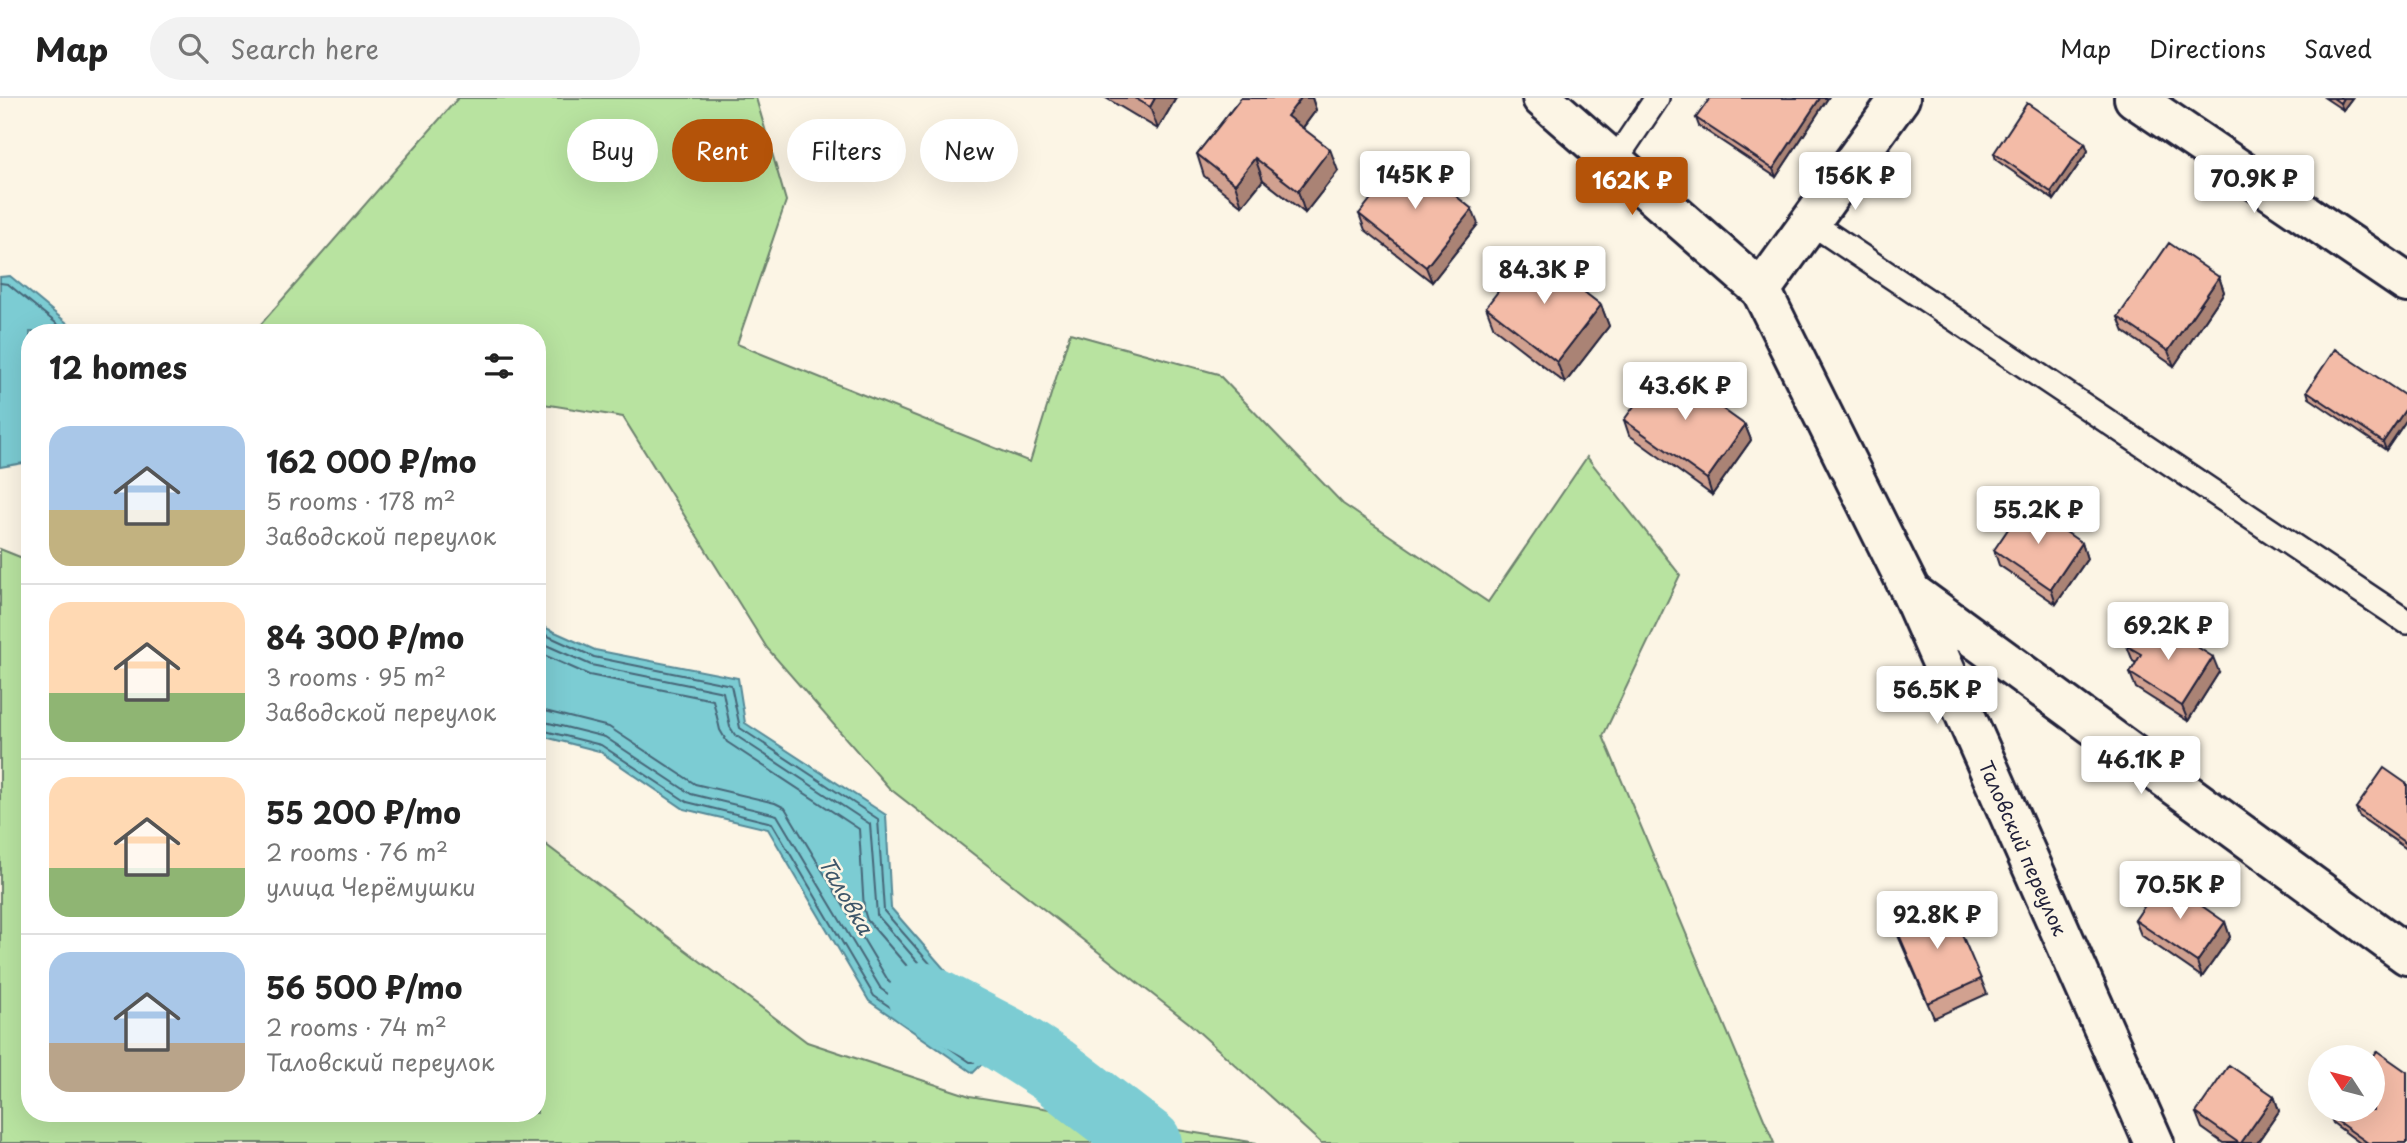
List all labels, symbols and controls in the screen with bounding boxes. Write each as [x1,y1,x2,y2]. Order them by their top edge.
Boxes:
search box [150,17,640,80]
text: Map [35,23,108,73]
icon: search [174,29,212,67]
text: Search here [230,29,379,68]
text: Map [2060,30,2111,66]
text: Directions [2149,30,2266,66]
text: Saved [2304,30,2372,66]
chip: Buy [567,119,658,182]
chip: Rent [672,119,773,182]
chip: Filters [787,119,906,182]
chip: New [920,119,1018,182]
pin: 145K ₽ [1358,152,1472,211]
pin: 156K ₽ [1798,152,1912,212]
text: 145K ₽ [1376,156,1454,191]
pin: 70.9K ₽ [2189,156,2319,215]
text: 156K ₽ [1815,157,1895,192]
pin: 162K ₽ [1575,158,1689,217]
text: 70.9K ₽ [2210,160,2298,195]
text: 162K ₽ [1592,162,1672,197]
pin: 84.3K ₽ [1479,246,1609,306]
text: 84.3K ₽ [1499,251,1589,286]
text: 12 homes [49,344,187,389]
icon: filters [480,347,518,385]
pin: 43.6K ₽ [1620,362,1750,422]
text: 43.6K ₽ [1639,367,1731,402]
text: 162 000 ₽/mo [266,438,476,483]
icon: home [105,454,189,538]
text: 5 rooms · 178 m² [266,483,456,518]
pin: 55.2K ₽ [1973,486,2103,546]
text: 55.2K ₽ [1993,491,2083,526]
text: Заводской переулок [266,518,496,553]
pin: 69.2K ₽ [2103,602,2233,662]
text: 69.2K ₽ [2123,607,2213,642]
text: 84 300 ₽/mo [266,614,464,659]
icon: home [105,630,189,714]
text: 3 rooms · 95 m² [266,659,446,694]
pin: 56.5K ₽ [1872,666,2002,726]
text: 56.5K ₽ [1892,671,1982,706]
text: Заводской переулок [266,694,496,729]
pin: 46.1K ₽ [2076,736,2206,796]
text: 46.1K ₽ [2097,741,2185,776]
street label: Таловский переулок [1973,756,2075,940]
text: 55 200 ₽/mo [266,789,461,834]
icon: home [105,805,189,889]
text: 2 rooms · 76 m² [266,834,448,869]
water label: Таловка [812,850,883,941]
pin: 70.5K ₽ [2115,862,2245,921]
text: 70.5K ₽ [2135,866,2225,901]
text: улица Черёмушки [266,869,476,904]
pin: 92.8K ₽ [1872,892,2002,951]
text: 92.8K ₽ [1893,896,1981,931]
text: 56 500 ₽/mo [266,964,462,1009]
icon: home [105,980,189,1064]
text: 2 rooms · 74 m² [266,1009,447,1044]
text: Таловский переулок [266,1044,494,1079]
north arrow [2308,1045,2385,1122]
map controls [2308,1045,2385,1122]

